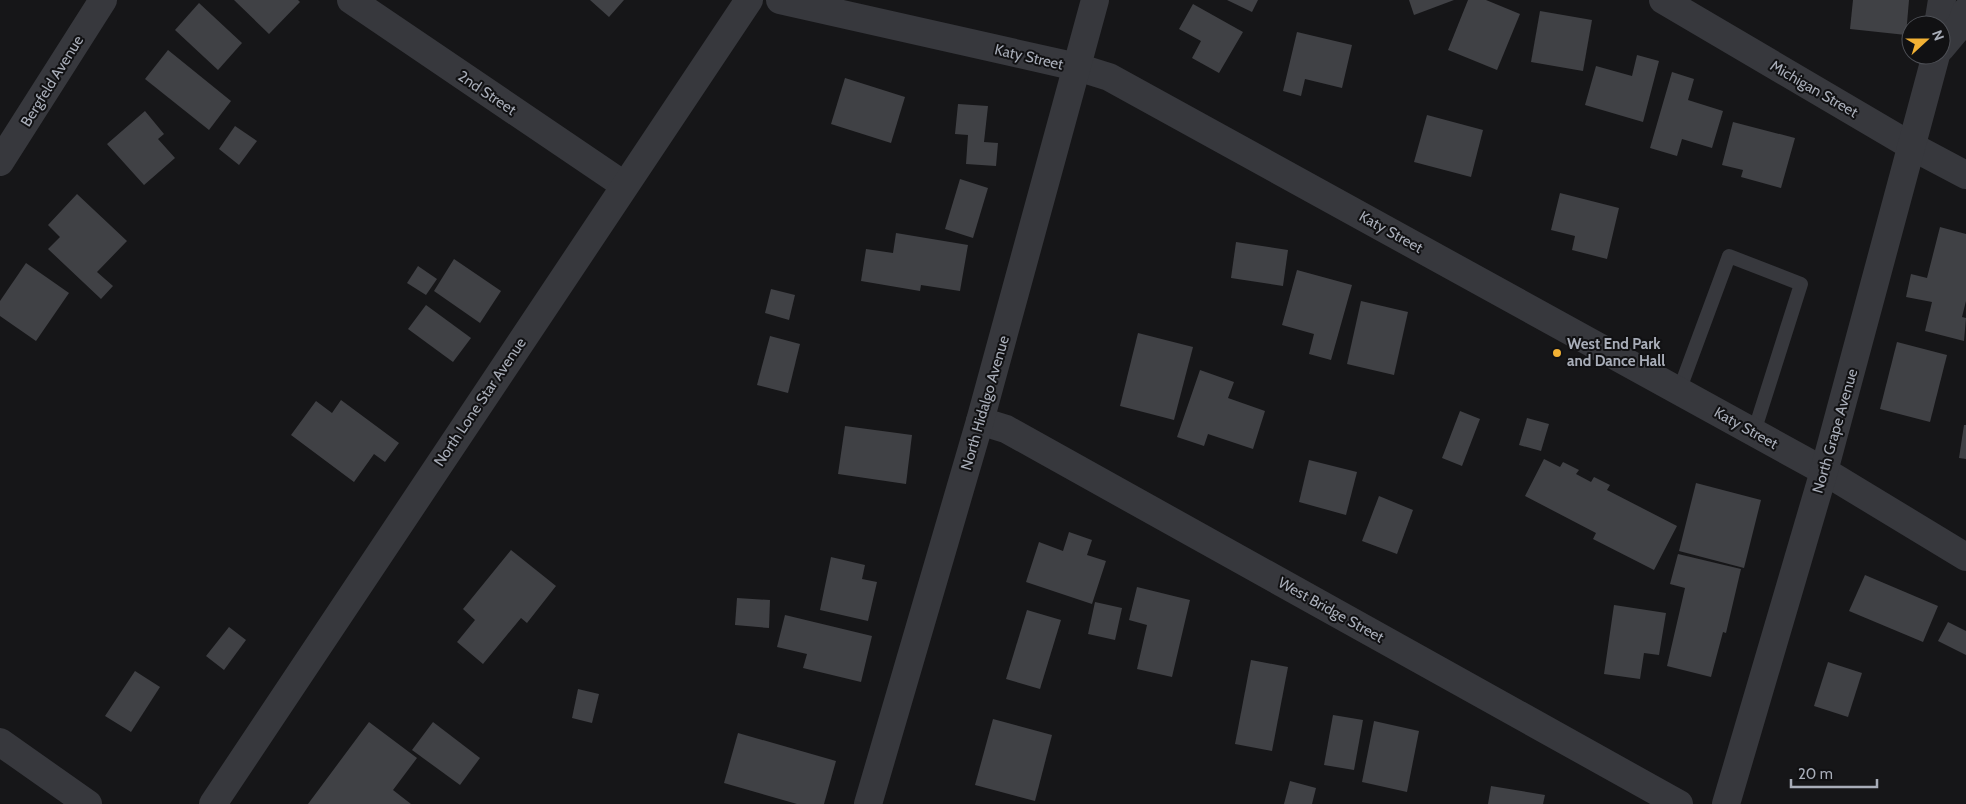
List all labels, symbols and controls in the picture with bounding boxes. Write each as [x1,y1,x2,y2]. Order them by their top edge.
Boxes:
north arrow [1901,15,1951,65]
text: N [1928,27,1948,43]
street label: Bergfeld Avenue [17,32,87,130]
street label: Katy Street [993,40,1065,74]
street label: Michigan Street [1767,57,1861,121]
street label: 2nd Street [454,67,520,119]
street label: Katy Street [1356,207,1426,257]
street label: North Hidalgo Avenue [957,333,1013,472]
street label: North Lone Star Avenue [430,334,530,470]
place label: West End Park and Dance Hall [1567,335,1665,370]
marker: West End Park and Dance Hall [1551,347,1563,359]
street label: North Grape Avenue [1809,366,1861,495]
street label: Katy Street [1711,403,1781,453]
street label: West Bridge Street [1275,573,1387,647]
scale bar [1791,756,1877,788]
text: 20 m [1798,765,1833,783]

